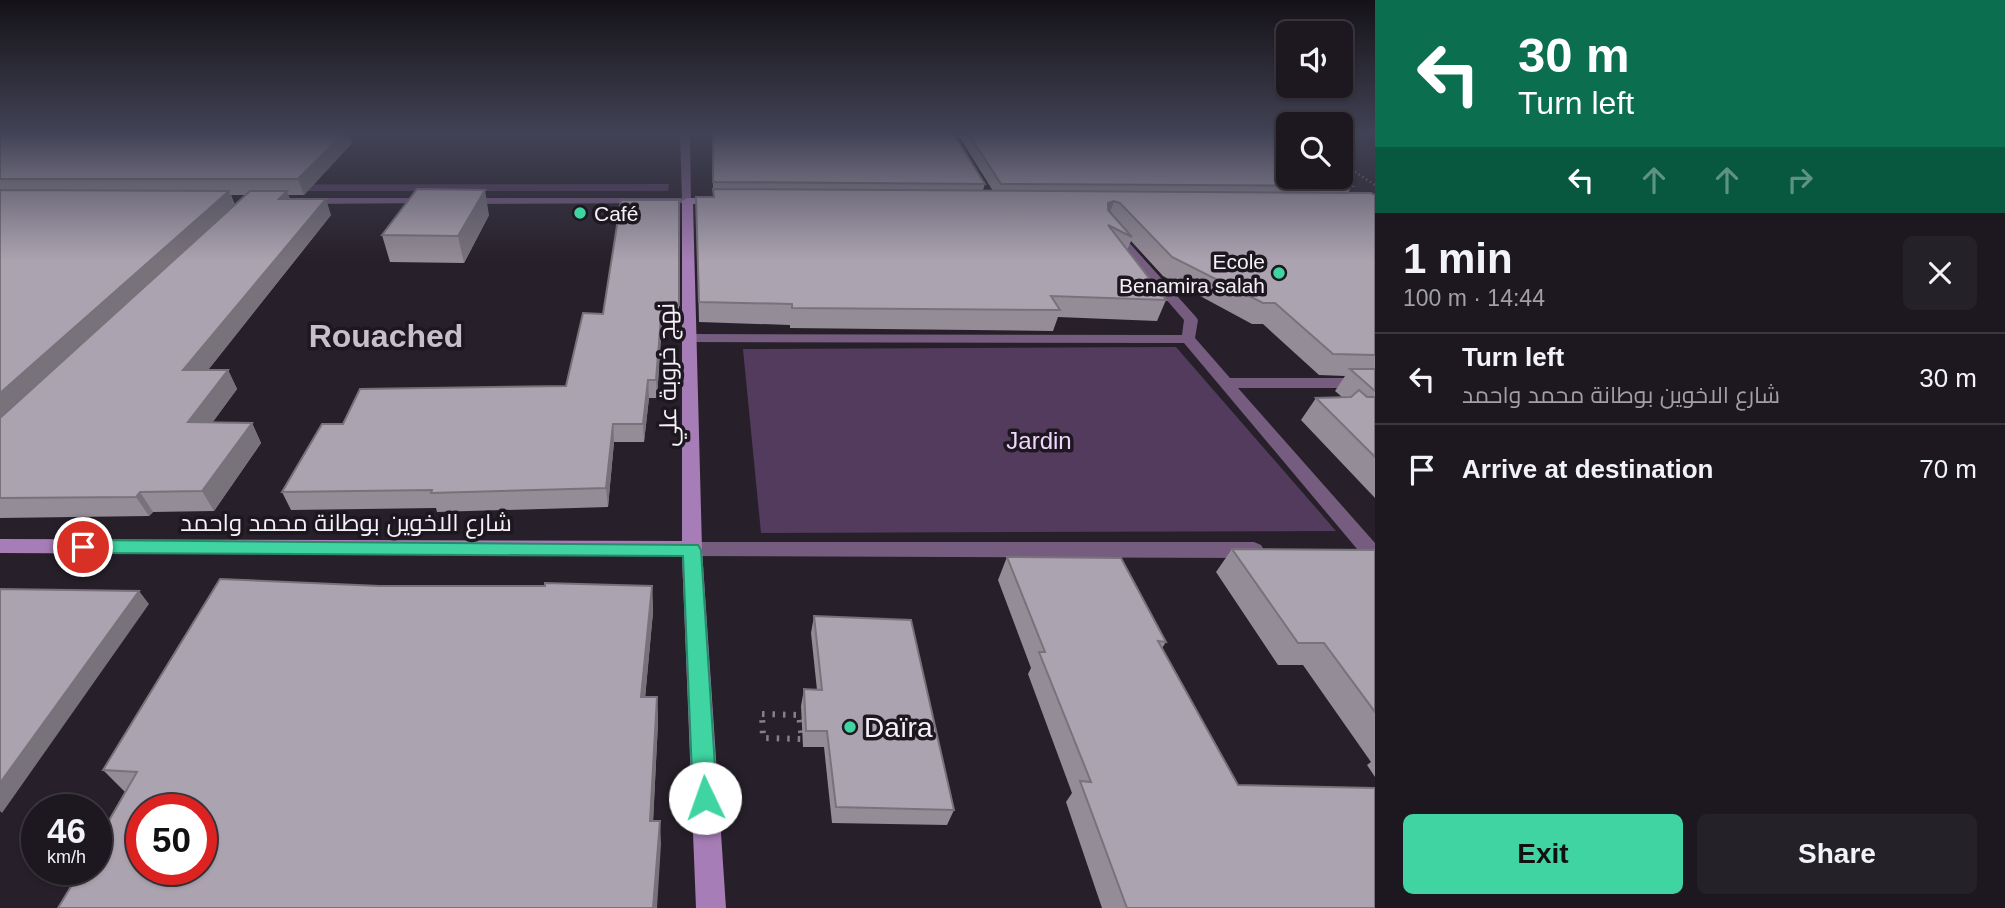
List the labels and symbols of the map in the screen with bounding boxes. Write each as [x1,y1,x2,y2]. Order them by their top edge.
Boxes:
place label: Café [594,202,638,225]
marker: Café [572,205,588,221]
place label: Ecole Benamira salah [1119,250,1265,297]
marker: Ecole Benamira salah [1271,265,1287,281]
street label: نهج خروبة علي [652,303,688,447]
district label: Rouached [309,318,463,354]
park label: Jardin [1006,427,1072,454]
street label: شارع الاخوين بوطانة محمد واحمد [180,509,512,539]
pin [53,517,113,577]
place label: Daïra [864,712,933,743]
marker: Daïra [842,719,858,735]
position arrow [668,761,742,835]
speed limit sign: 50 [126,794,217,885]

